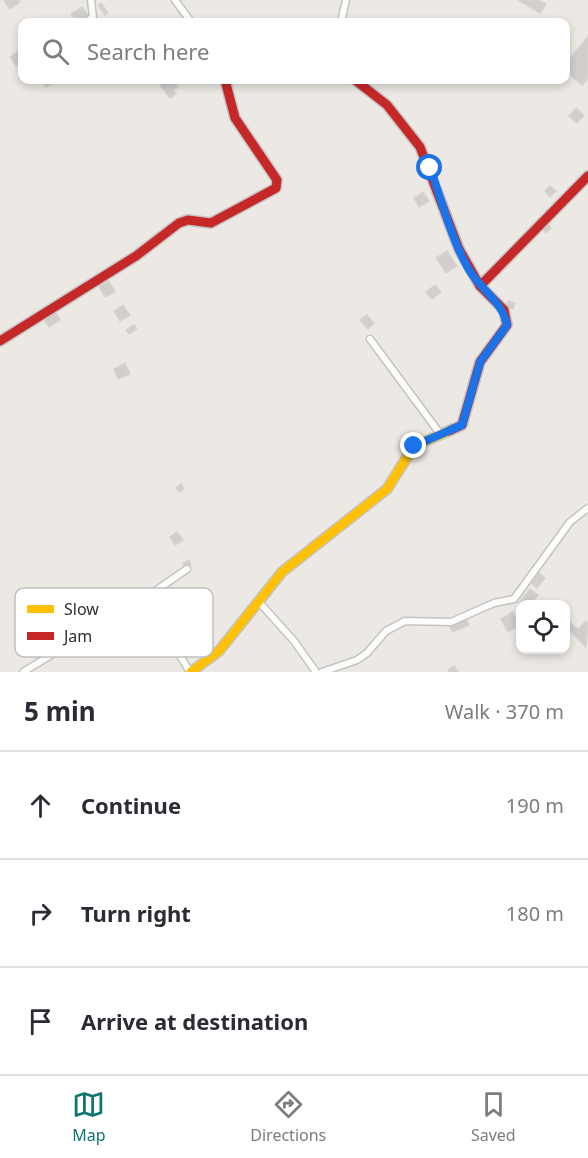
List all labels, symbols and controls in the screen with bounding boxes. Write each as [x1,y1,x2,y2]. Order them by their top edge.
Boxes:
search box [18,18,570,84]
icon: search [39,35,72,68]
text: Search here [87,36,209,66]
route start [416,154,442,180]
route end [400,432,426,458]
legend [15,588,213,657]
text: Slow [64,598,99,620]
map controls [516,600,570,654]
button: locate [516,600,570,654]
text: Jam [62,625,92,647]
text: 5 min [24,693,96,729]
text: Walk · 370 m [445,698,564,725]
icon: ahead [24,789,57,822]
text: Continue [81,790,181,820]
text: 190 m [506,792,564,819]
icon: right [24,897,57,930]
text: Turn right [81,898,191,928]
text: 180 m [506,900,564,927]
icon: arrive [24,1005,57,1038]
text: Arrive at destination [81,1006,308,1036]
tab: Map [72,1088,106,1146]
tab: Directions [250,1088,326,1146]
tab: Saved [471,1088,516,1146]

